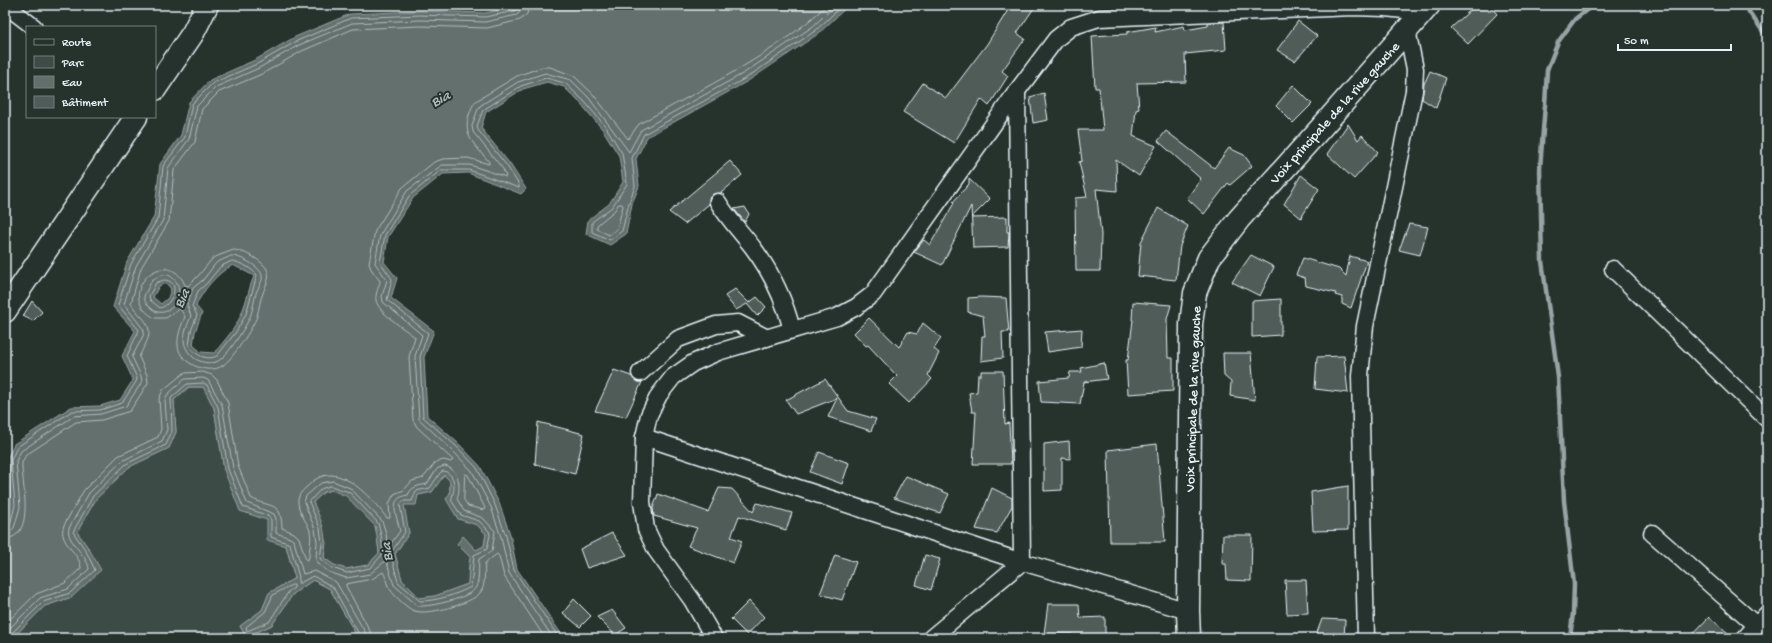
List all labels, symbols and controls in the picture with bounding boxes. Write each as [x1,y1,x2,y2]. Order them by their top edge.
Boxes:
legend [26,26,156,118]
scale bar [1618,26,1731,52]
text: 50 m [1624,35,1649,49]
text: Route [62,37,92,51]
street label: Voix principale de la rive gauche [1267,38,1405,189]
text: Parc [61,57,85,71]
text: Eau [62,77,82,91]
water label: Bia [428,87,455,112]
text: Bâtiment [61,97,109,111]
water label: Bia [170,285,196,311]
street label: Voix principale de la rive gauche [1183,305,1206,493]
water label: Bia [378,540,398,562]

